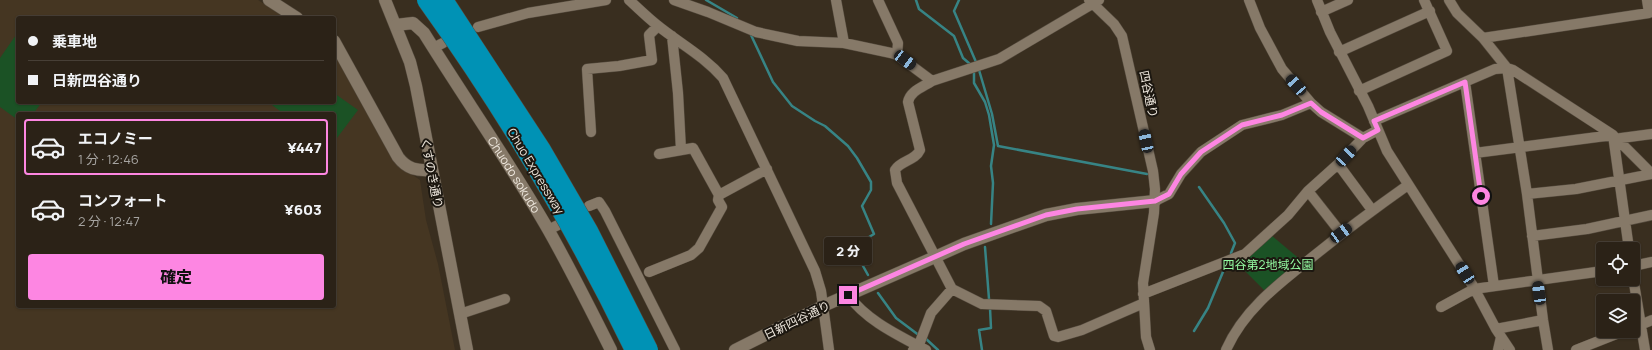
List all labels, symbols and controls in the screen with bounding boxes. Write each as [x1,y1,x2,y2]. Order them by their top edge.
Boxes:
text: 乗車地 [52,31,97,52]
car [892,48,918,72]
street label: 四谷通り [1136,69,1162,119]
text: 日新四谷通り [52,70,142,91]
car [1284,72,1308,98]
street label: Chuo Expressway [504,125,569,218]
text: エコノミー [78,128,153,149]
car [1138,128,1154,154]
icon: car [30,129,66,165]
street label: Chuodo sokudo [484,133,545,216]
street label: くすのき通り [417,136,447,210]
text: ¥447 [287,137,322,158]
car [1333,143,1359,169]
text: 1 分 · 12:46 [78,150,139,168]
route start [1472,187,1490,205]
text: コンフォート [78,190,168,211]
icon: car [30,191,66,227]
text: ¥603 [284,199,322,220]
text: 2 分 · 12:47 [78,212,140,230]
car [1328,221,1354,245]
callout: 2 分 [824,237,872,265]
text: 2 分 [836,242,860,260]
map controls [1596,242,1640,338]
button: locate [1596,242,1640,286]
button: 確定 [28,254,324,300]
park label: 四谷第2地域公園 [1223,256,1313,273]
car [1453,260,1477,286]
car [1531,280,1547,306]
route end [839,286,857,304]
button: layers [1596,294,1640,338]
street label: 日新四谷通り [761,297,833,343]

